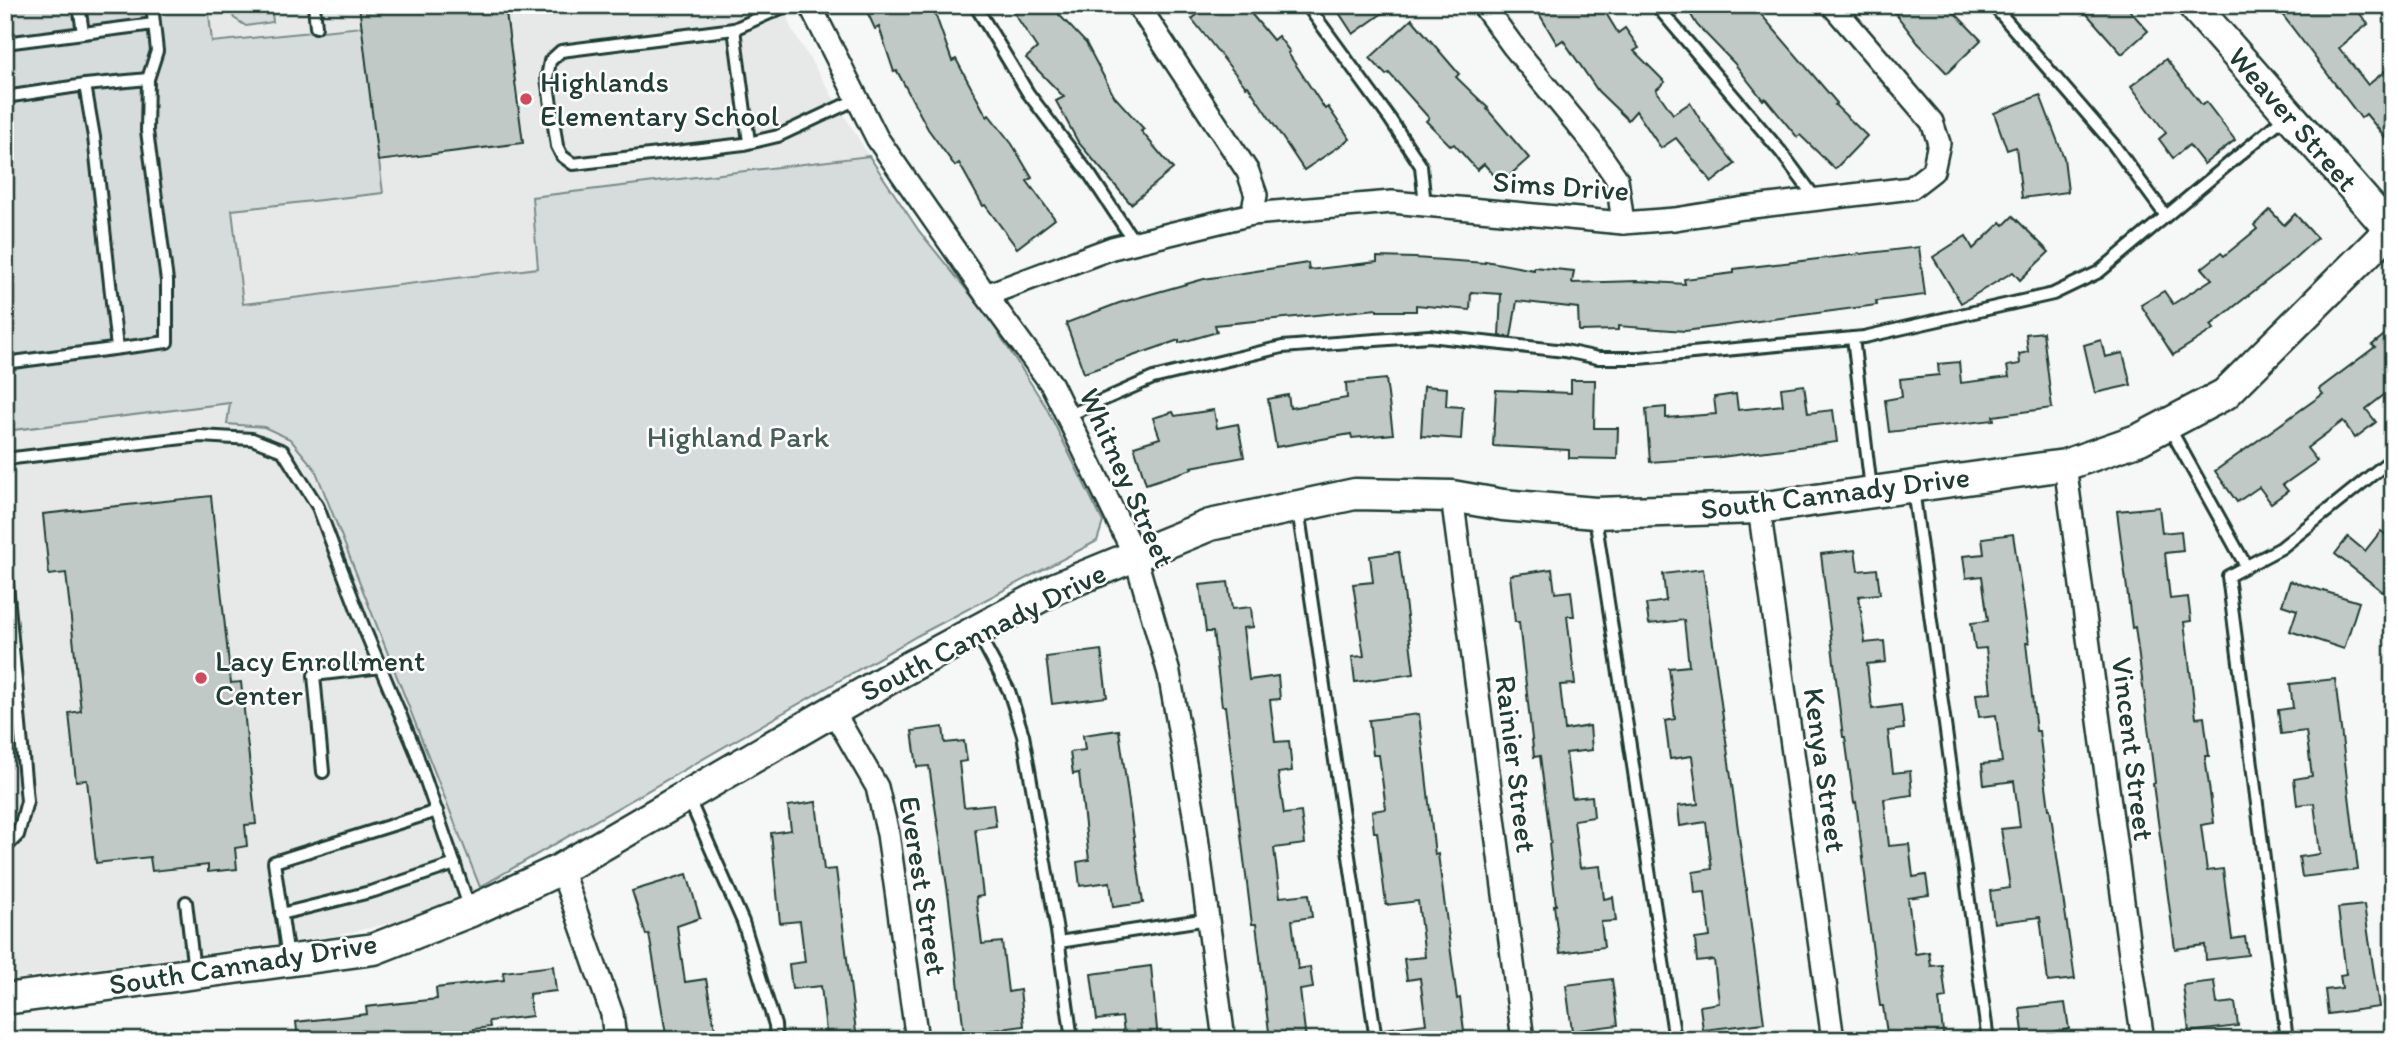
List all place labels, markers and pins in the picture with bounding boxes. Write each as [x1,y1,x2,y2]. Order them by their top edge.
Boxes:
place label: Highlands Elementary School [540,63,780,134]
marker: Highlands Elementary School [518,91,534,107]
place label: Lacy Enrollment Center [215,642,425,713]
marker: Lacy Enrollment Center [193,670,209,686]

